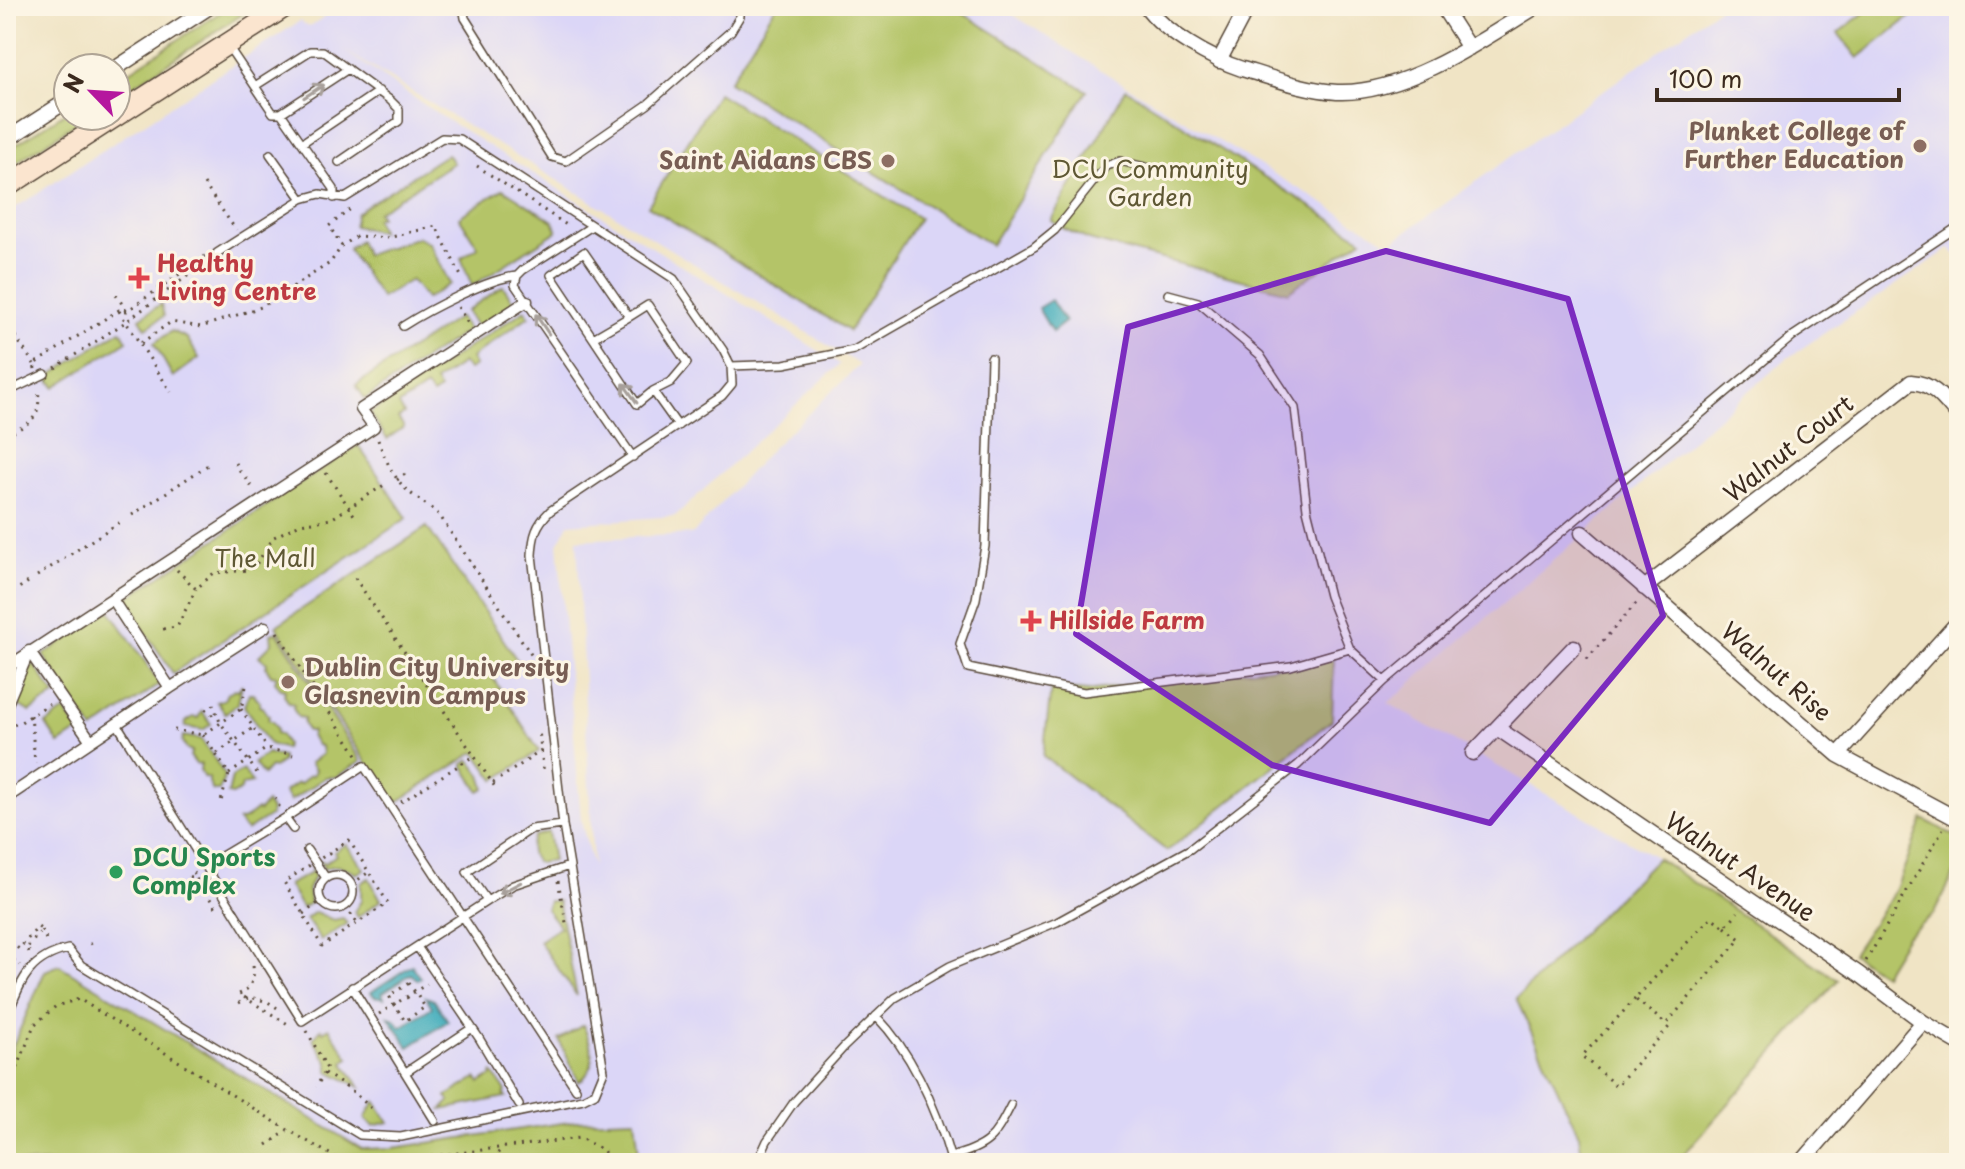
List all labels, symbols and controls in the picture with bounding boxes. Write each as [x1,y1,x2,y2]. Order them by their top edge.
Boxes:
north arrow [52,52,132,132]
scale bar [1657,52,1899,102]
text: 100 m [1669,60,1742,96]
text: N [54,68,91,98]
one-way arrow [303,83,325,99]
place label: Plunket College of Further Education [1684,112,1906,176]
marker: Plunket College of Further Education [1911,137,1929,155]
place label: Saint Aidans CBS [659,141,872,177]
park label: DCU Community Garden [1051,150,1249,214]
marker: Saint Aidans CBS [879,152,897,170]
place label: Healthy Living Centre [157,244,316,308]
marker: Healthy Living Centre [128,267,150,289]
one-way arrow [533,313,550,335]
one-way arrow [621,382,638,405]
street label: Walnut Court [1715,385,1861,510]
park label: The Mall [215,539,315,575]
place label: Hillside Farm [1049,601,1205,637]
marker: Hillside Farm [1020,610,1042,632]
street label: Walnut Rise [1714,612,1841,729]
place label: Dublin City University Glasnevin Campus [304,648,569,712]
marker: Dublin City University Glasnevin Campus [279,673,297,691]
street label: Walnut Avenue [1659,802,1824,929]
place label: DCU Sports Complex [132,838,276,902]
marker: DCU Sports Complex [107,863,125,881]
one-way arrow [499,880,522,896]

